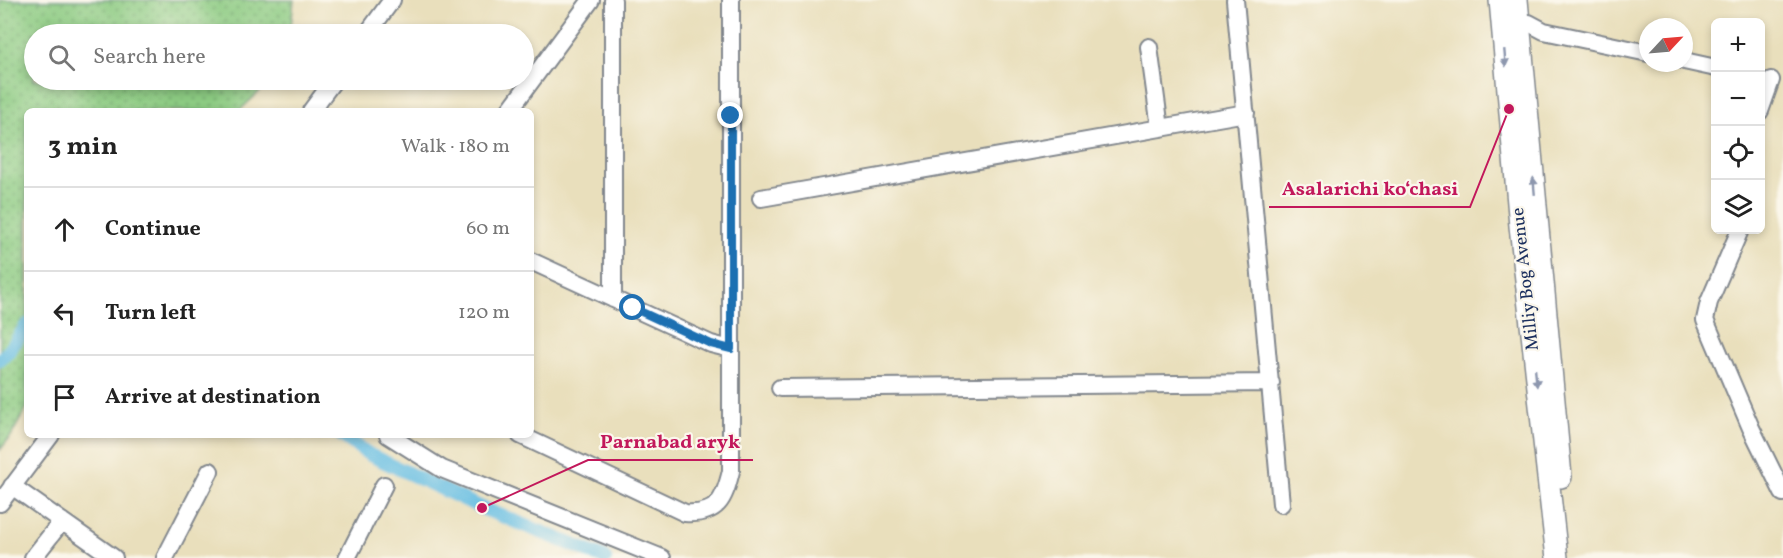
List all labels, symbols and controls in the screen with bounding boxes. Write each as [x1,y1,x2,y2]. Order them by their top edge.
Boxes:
north arrow [1639,18,1693,72]
map controls [1711,18,1765,234]
button: + [1711,18,1765,72]
search box [24,24,534,90]
icon: search [45,41,78,74]
text: Search here [93,42,206,73]
one-way arrow [1500,49,1510,68]
button: − [1711,72,1765,126]
route end [717,102,743,128]
button: locate [1711,126,1765,180]
text: 3 min [48,129,118,165]
text: Walk · 180 m [401,133,510,161]
callout: Asalarichi koʻchasi [1269,169,1470,207]
text: Asalarichi koʻchasi [1282,176,1458,204]
one-way arrow [1529,177,1539,196]
button: layers [1711,180,1765,234]
street label: Milliy Bog Avenue [1506,206,1546,352]
icon: ahead [48,213,81,246]
text: Continue [105,214,201,245]
text: 60 m [466,215,510,243]
route start [619,294,645,320]
icon: left [48,297,81,330]
text: Turn left [105,298,196,329]
text: 120 m [458,299,510,327]
one-way arrow [1531,368,1541,387]
icon: arrive [48,381,81,414]
text: Arrive at destination [105,382,321,413]
callout: Parnabad aryk [588,422,753,460]
text: Parnabad aryk [600,429,740,457]

